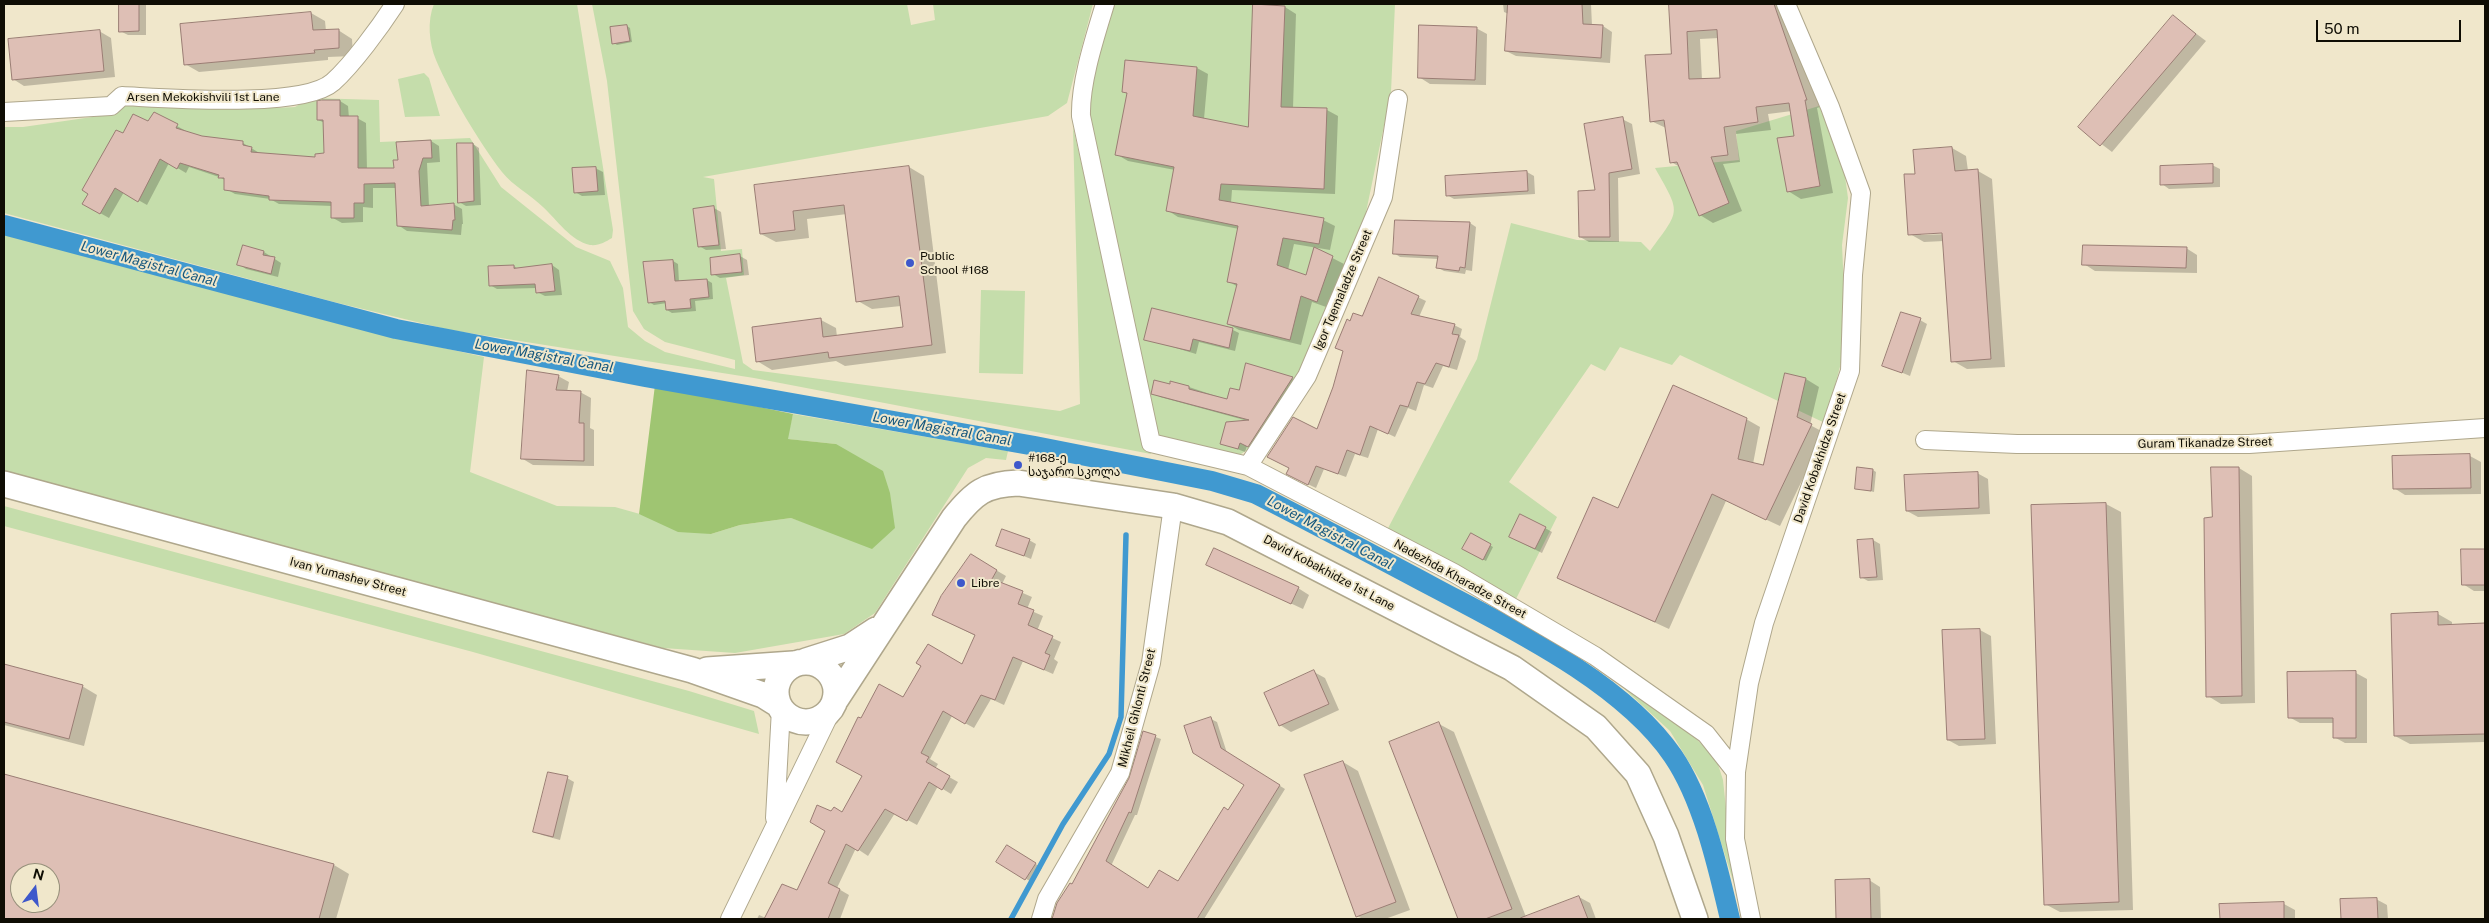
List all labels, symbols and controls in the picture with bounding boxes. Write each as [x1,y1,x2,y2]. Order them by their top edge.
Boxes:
scale bar [2319,10,2464,42]
text: 50 m [2324,20,2359,37]
street label: Arsen Mekokishvili 1st Lane [126,90,280,104]
street label: Igor Tqemaladze Street [1311,227,1375,353]
water label: Lower Magistral Canal [79,238,219,290]
place label: Public School #168 [920,249,989,277]
marker: Public School #168 [904,257,916,269]
water label: Lower Magistral Canal [473,336,615,376]
street label: David Kobakhidze Street [1791,391,1849,525]
water label: Lower Magistral Canal [871,409,1013,449]
street label: Guram Tikanadze Street [2137,435,2273,451]
place label: #168-ე საჯარო სკოლა [1028,451,1120,479]
marker: #168-ე საჯარო სკოლა [1012,459,1024,471]
water label: Lower Magistral Canal [1264,493,1396,573]
street label: David Kobakhidze 1st Lane [1261,532,1397,614]
street label: Nadezhda Kharadze Street [1391,537,1529,621]
street label: Ivan Yumashev Street [288,554,408,600]
place label: Libre [971,576,1000,590]
marker: Libre [955,577,967,589]
street label: Mikheil Ghlonti Street [1115,647,1159,769]
north arrow [10,863,60,913]
text: N [31,865,46,884]

